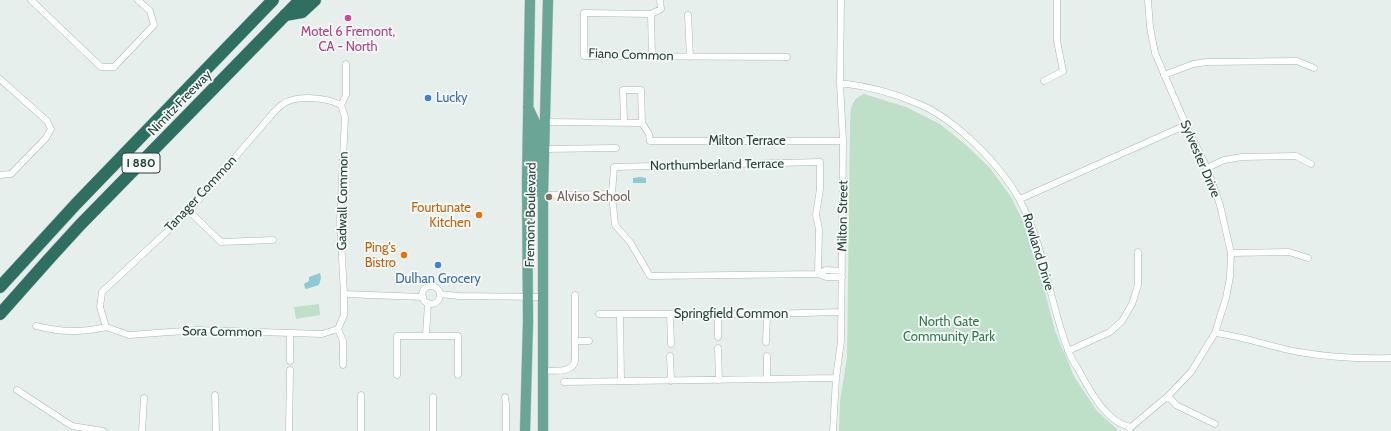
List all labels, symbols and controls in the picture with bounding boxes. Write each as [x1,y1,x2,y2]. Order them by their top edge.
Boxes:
marker: Motel 6 Fremont, CA - North [343,13,353,23]
place label: Motel 6 Fremont, CA - North [301,24,395,55]
street label: Fiano Common [588,46,674,64]
street label: Nimitz Freeway [145,67,215,139]
place label: Lucky [436,90,468,106]
marker: Lucky [423,93,433,103]
street label: Sylvester Drive [1177,118,1223,200]
street label: Milton Terrace [708,133,786,149]
street label: Gadwall Common [334,151,352,251]
road number: I 880 [122,153,160,173]
street label: Tanager Common [162,153,240,235]
street label: Northumberland Terrace [650,156,784,174]
street label: Fremont Boulevard [522,162,540,268]
street label: Milton Street [835,180,851,252]
place label: Alviso School [557,189,630,205]
marker: Alviso School [544,192,554,202]
place label: Fourtunate Kitchen [411,200,471,231]
marker: Fourtunate Kitchen [474,210,484,220]
street label: Rowland Drive [1019,211,1057,293]
place label: Ping's Bistro [365,240,396,271]
marker: Ping's Bistro [399,250,409,260]
marker: Dulhan Grocery [433,260,443,270]
place label: Dulhan Grocery [395,271,481,287]
street label: Springfield Common [674,306,788,322]
park label: North Gate Community Park [903,314,995,345]
street label: Sora Common [182,324,262,340]

